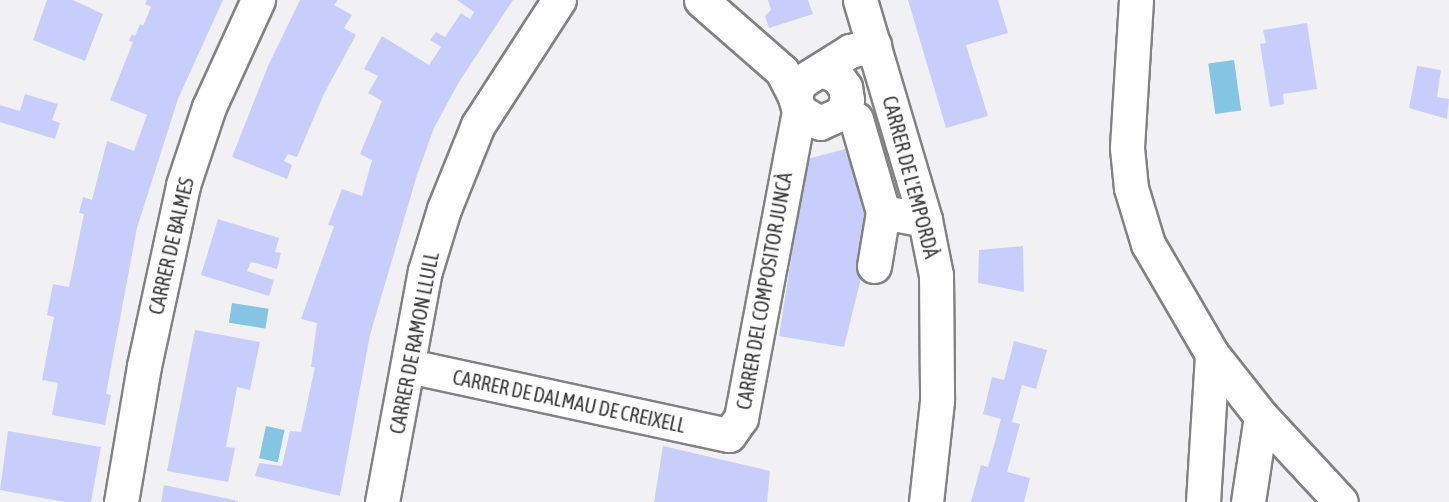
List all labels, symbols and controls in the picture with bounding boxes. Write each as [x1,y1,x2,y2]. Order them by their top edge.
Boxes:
street label: CARRER DE L'EMPORDÀ [878,93,944,261]
street label: CARRER DEL COMPOSITOR JUNCÀ [731,170,797,412]
street label: CARRER DE BALMES [144,175,198,317]
street label: CARRER DE RAMON LLULL [385,250,443,436]
street label: CARRER DE DALMAU DE CREIXELL [451,365,687,437]

